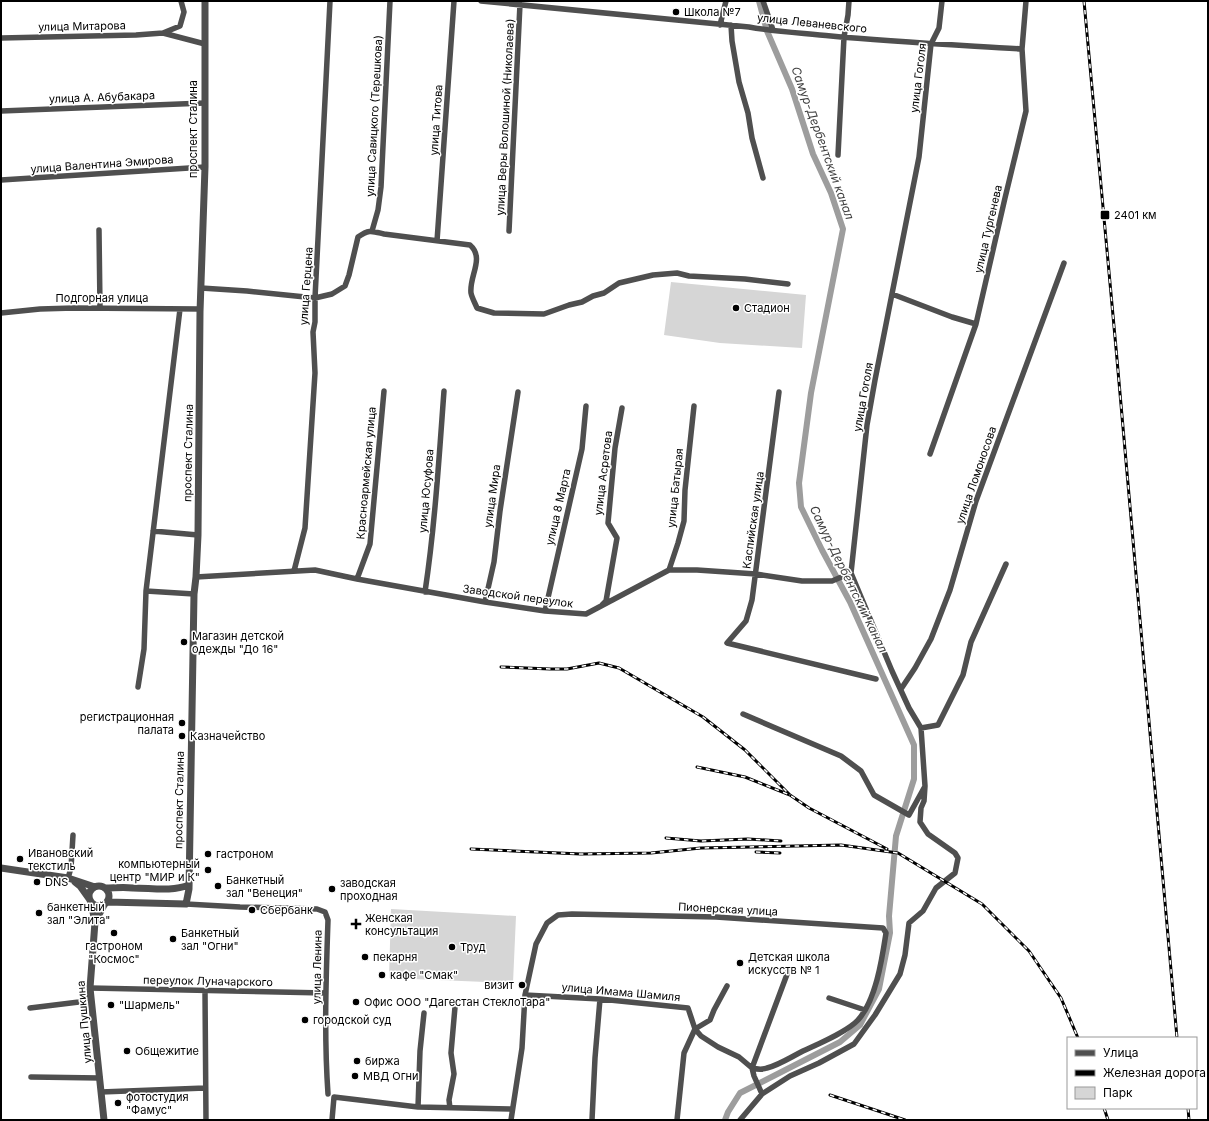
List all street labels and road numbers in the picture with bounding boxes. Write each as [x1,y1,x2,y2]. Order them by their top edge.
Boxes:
street label: улица Леваневского [756,10,868,36]
street label: улица Митарова [38,18,126,34]
street label: улица Веры Волошиной (Николаева) [493,18,517,216]
street label: улица Савицкого (Терешкова) [363,35,385,197]
street label: улица Гоголя [907,42,929,114]
street label: проспект Сталина [186,80,200,178]
street label: улица Титова [427,84,445,156]
street label: улица А. Абубакара [49,88,155,106]
street label: улица Валентина Эмирова [30,152,174,176]
street label: улица Тургенева [971,184,1005,274]
street label: улица Герцена [296,246,316,326]
street label: Подгорная улица [56,291,148,305]
street label: улица Гоголя [850,361,876,433]
street label: проспект Сталина [180,404,196,502]
street label: Красноармейская улица [353,406,379,540]
street label: улица Ломоносова [953,424,999,526]
street label: улица Асретова [591,430,615,516]
street label: улица Батырая [664,447,686,529]
street label: улица Юсуфова [415,448,437,534]
street label: улица Мира [481,463,503,529]
street label: улица 8 Марта [542,467,574,547]
street label: Каспийская улица [739,470,767,570]
street label: Заводской переулок [462,581,574,611]
street label: проспект Сталина [171,751,187,849]
street label: Пионерская улица [678,899,778,919]
street label: улица Ленина [309,930,325,1004]
street label: переулок Луначарского [143,973,273,989]
street label: улица Пушкина [73,980,95,1064]
street label: улица Имама Шамиля [561,980,681,1004]

